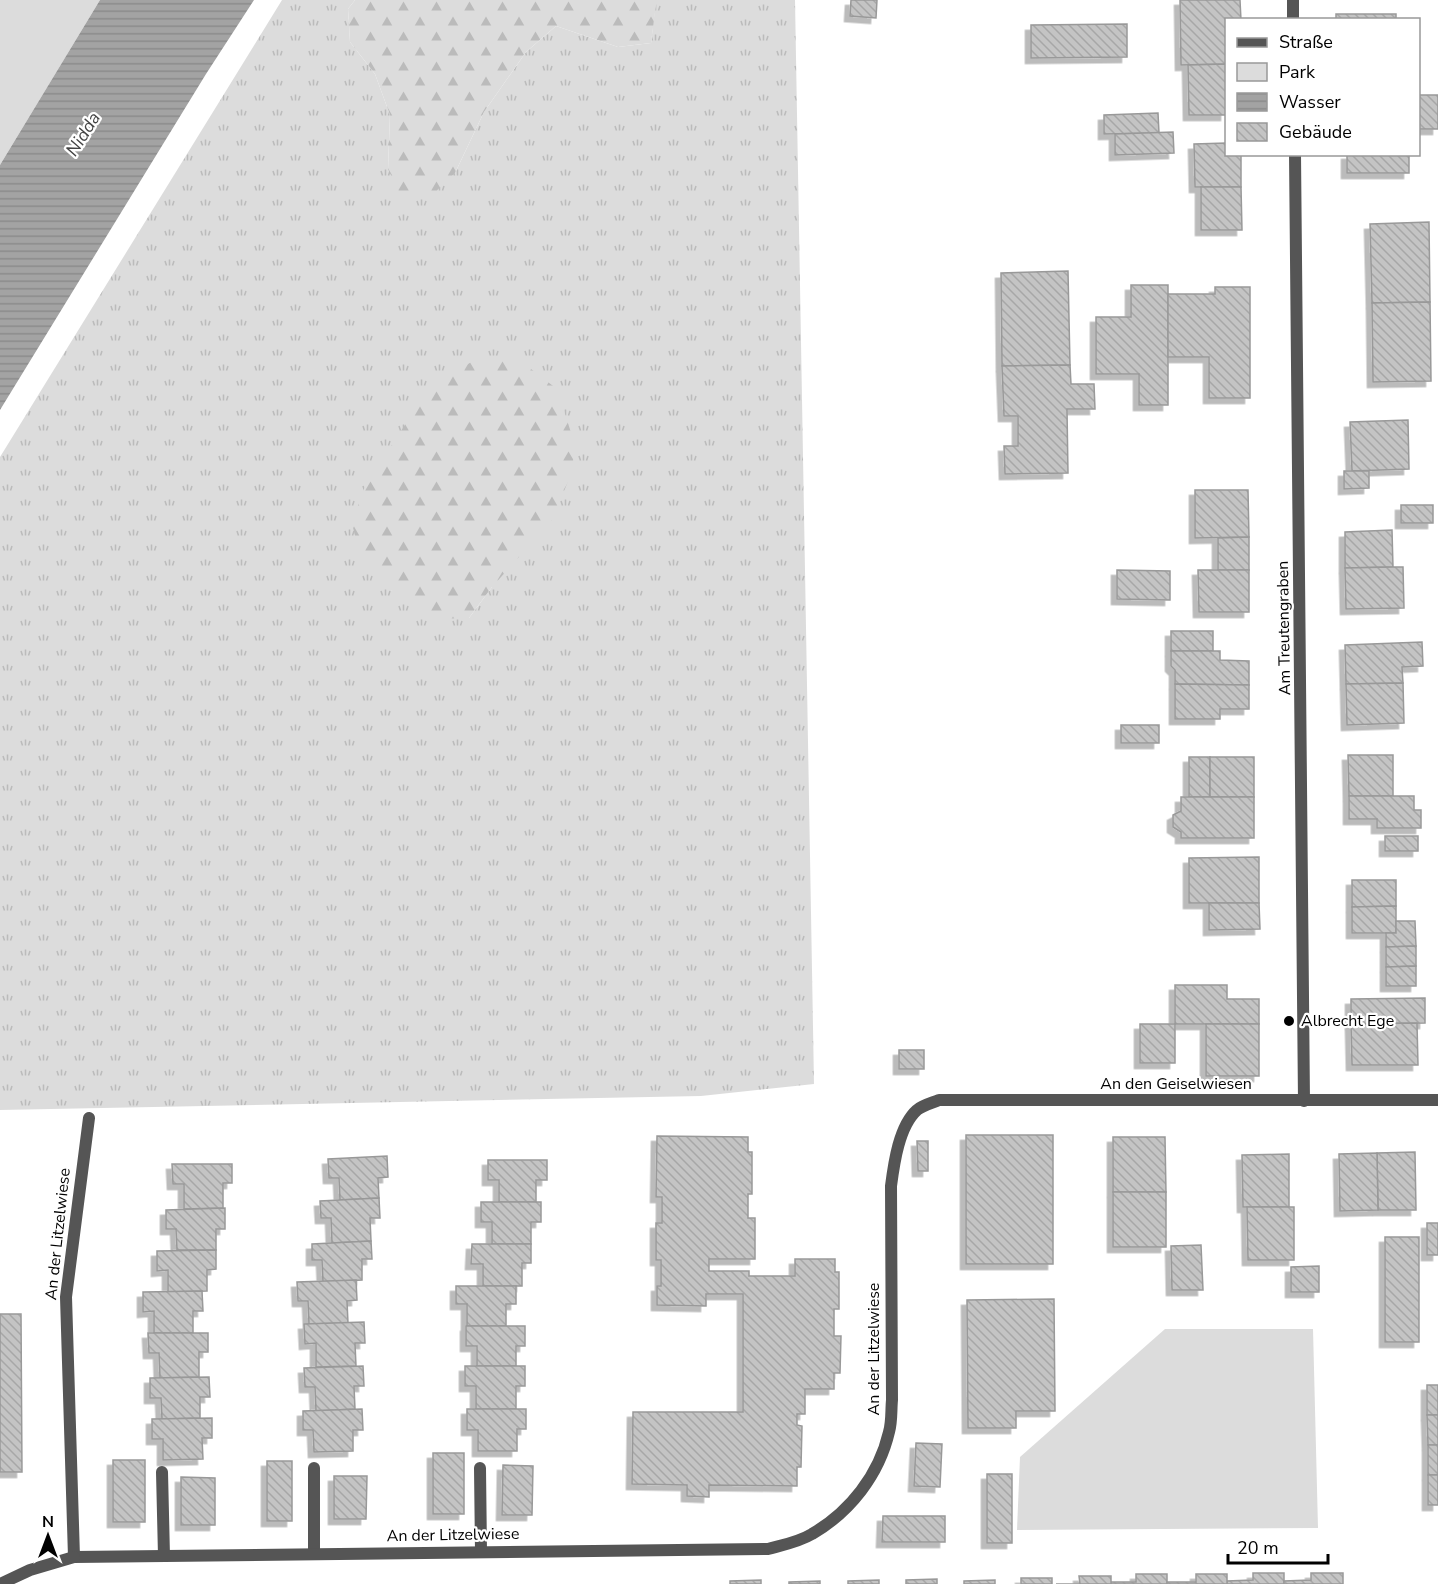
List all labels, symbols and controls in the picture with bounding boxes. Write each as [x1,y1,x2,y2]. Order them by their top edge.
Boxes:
legend [1225,18,1420,156]
text: Straße [1279,30,1333,54]
text: Park [1279,60,1316,84]
text: Wasser [1279,90,1341,114]
water label: Nidda [60,107,106,161]
text: Gebäude [1279,120,1352,144]
street label: Am Treutengraben [1272,561,1296,695]
place label: Albrecht Ege [1301,1010,1394,1032]
marker: Albrecht Ege [1282,1014,1296,1028]
street label: An den Geiselwiesen [1100,1073,1252,1095]
street label: An der Litzelwiese [40,1167,76,1301]
street label: An der Litzelwiese [863,1283,885,1415]
north arrow [18,1506,78,1566]
text: N [42,1511,54,1533]
street label: An der Litzelwiese [386,1523,520,1547]
scale bar [1228,1527,1328,1565]
text: 20 m [1237,1536,1279,1560]

